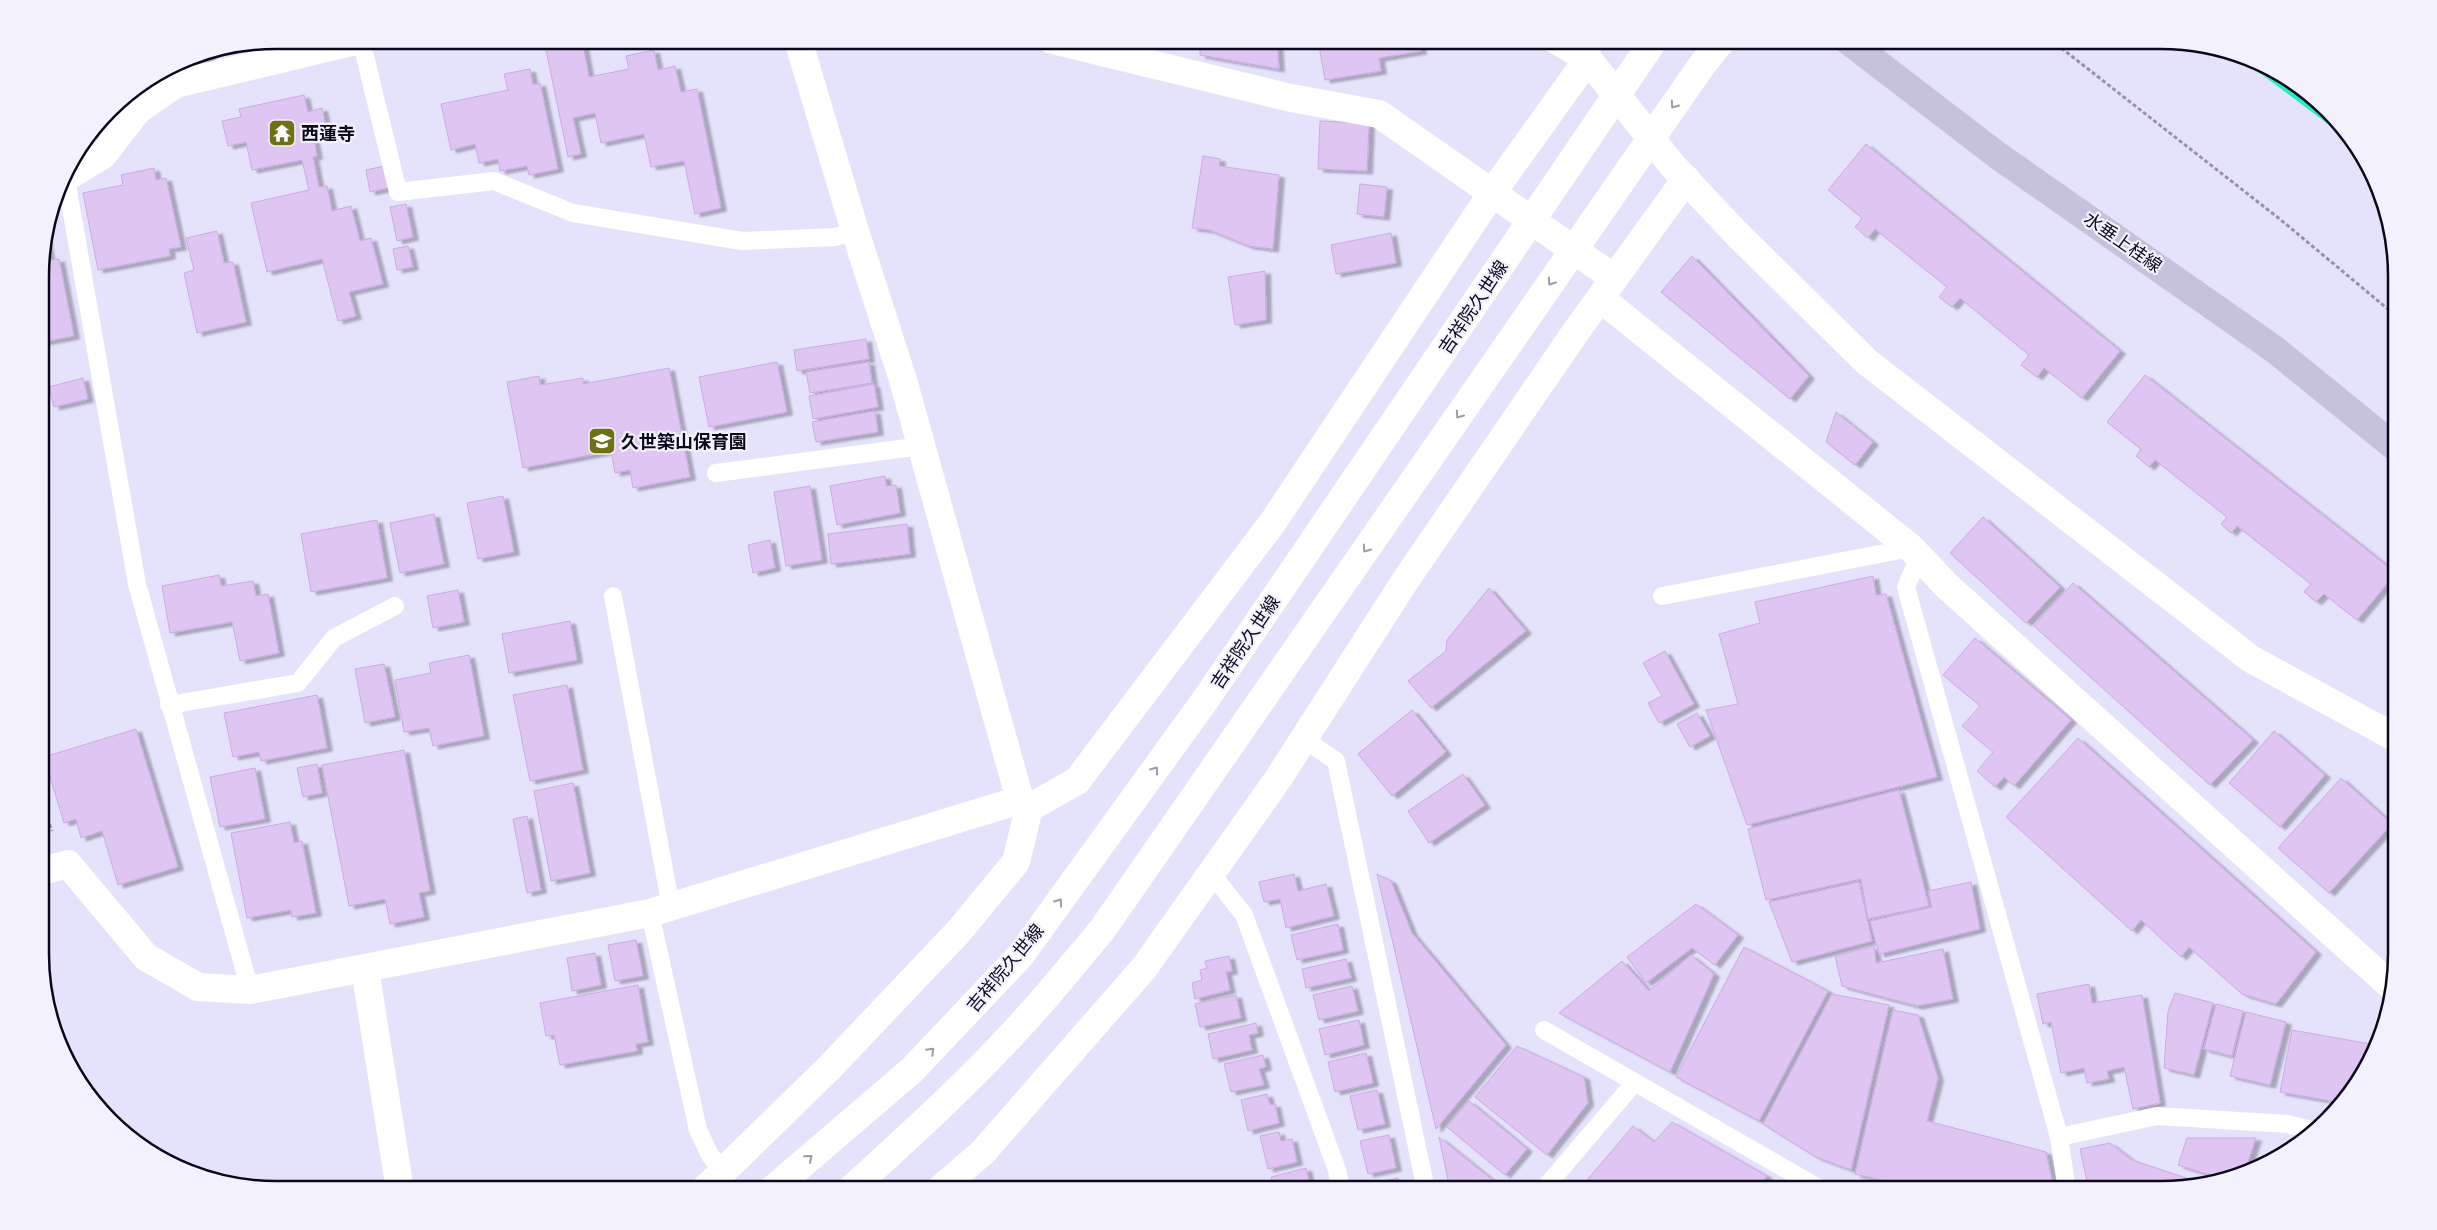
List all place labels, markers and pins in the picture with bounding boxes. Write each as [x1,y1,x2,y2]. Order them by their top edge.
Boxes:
temple icon: 西蓮寺 [267,118,297,148]
place label: 西蓮寺 [301,122,355,145]
school or university icon: 久世築山保育園 [587,426,617,456]
place label: 久世築山保育園 [621,430,747,453]

